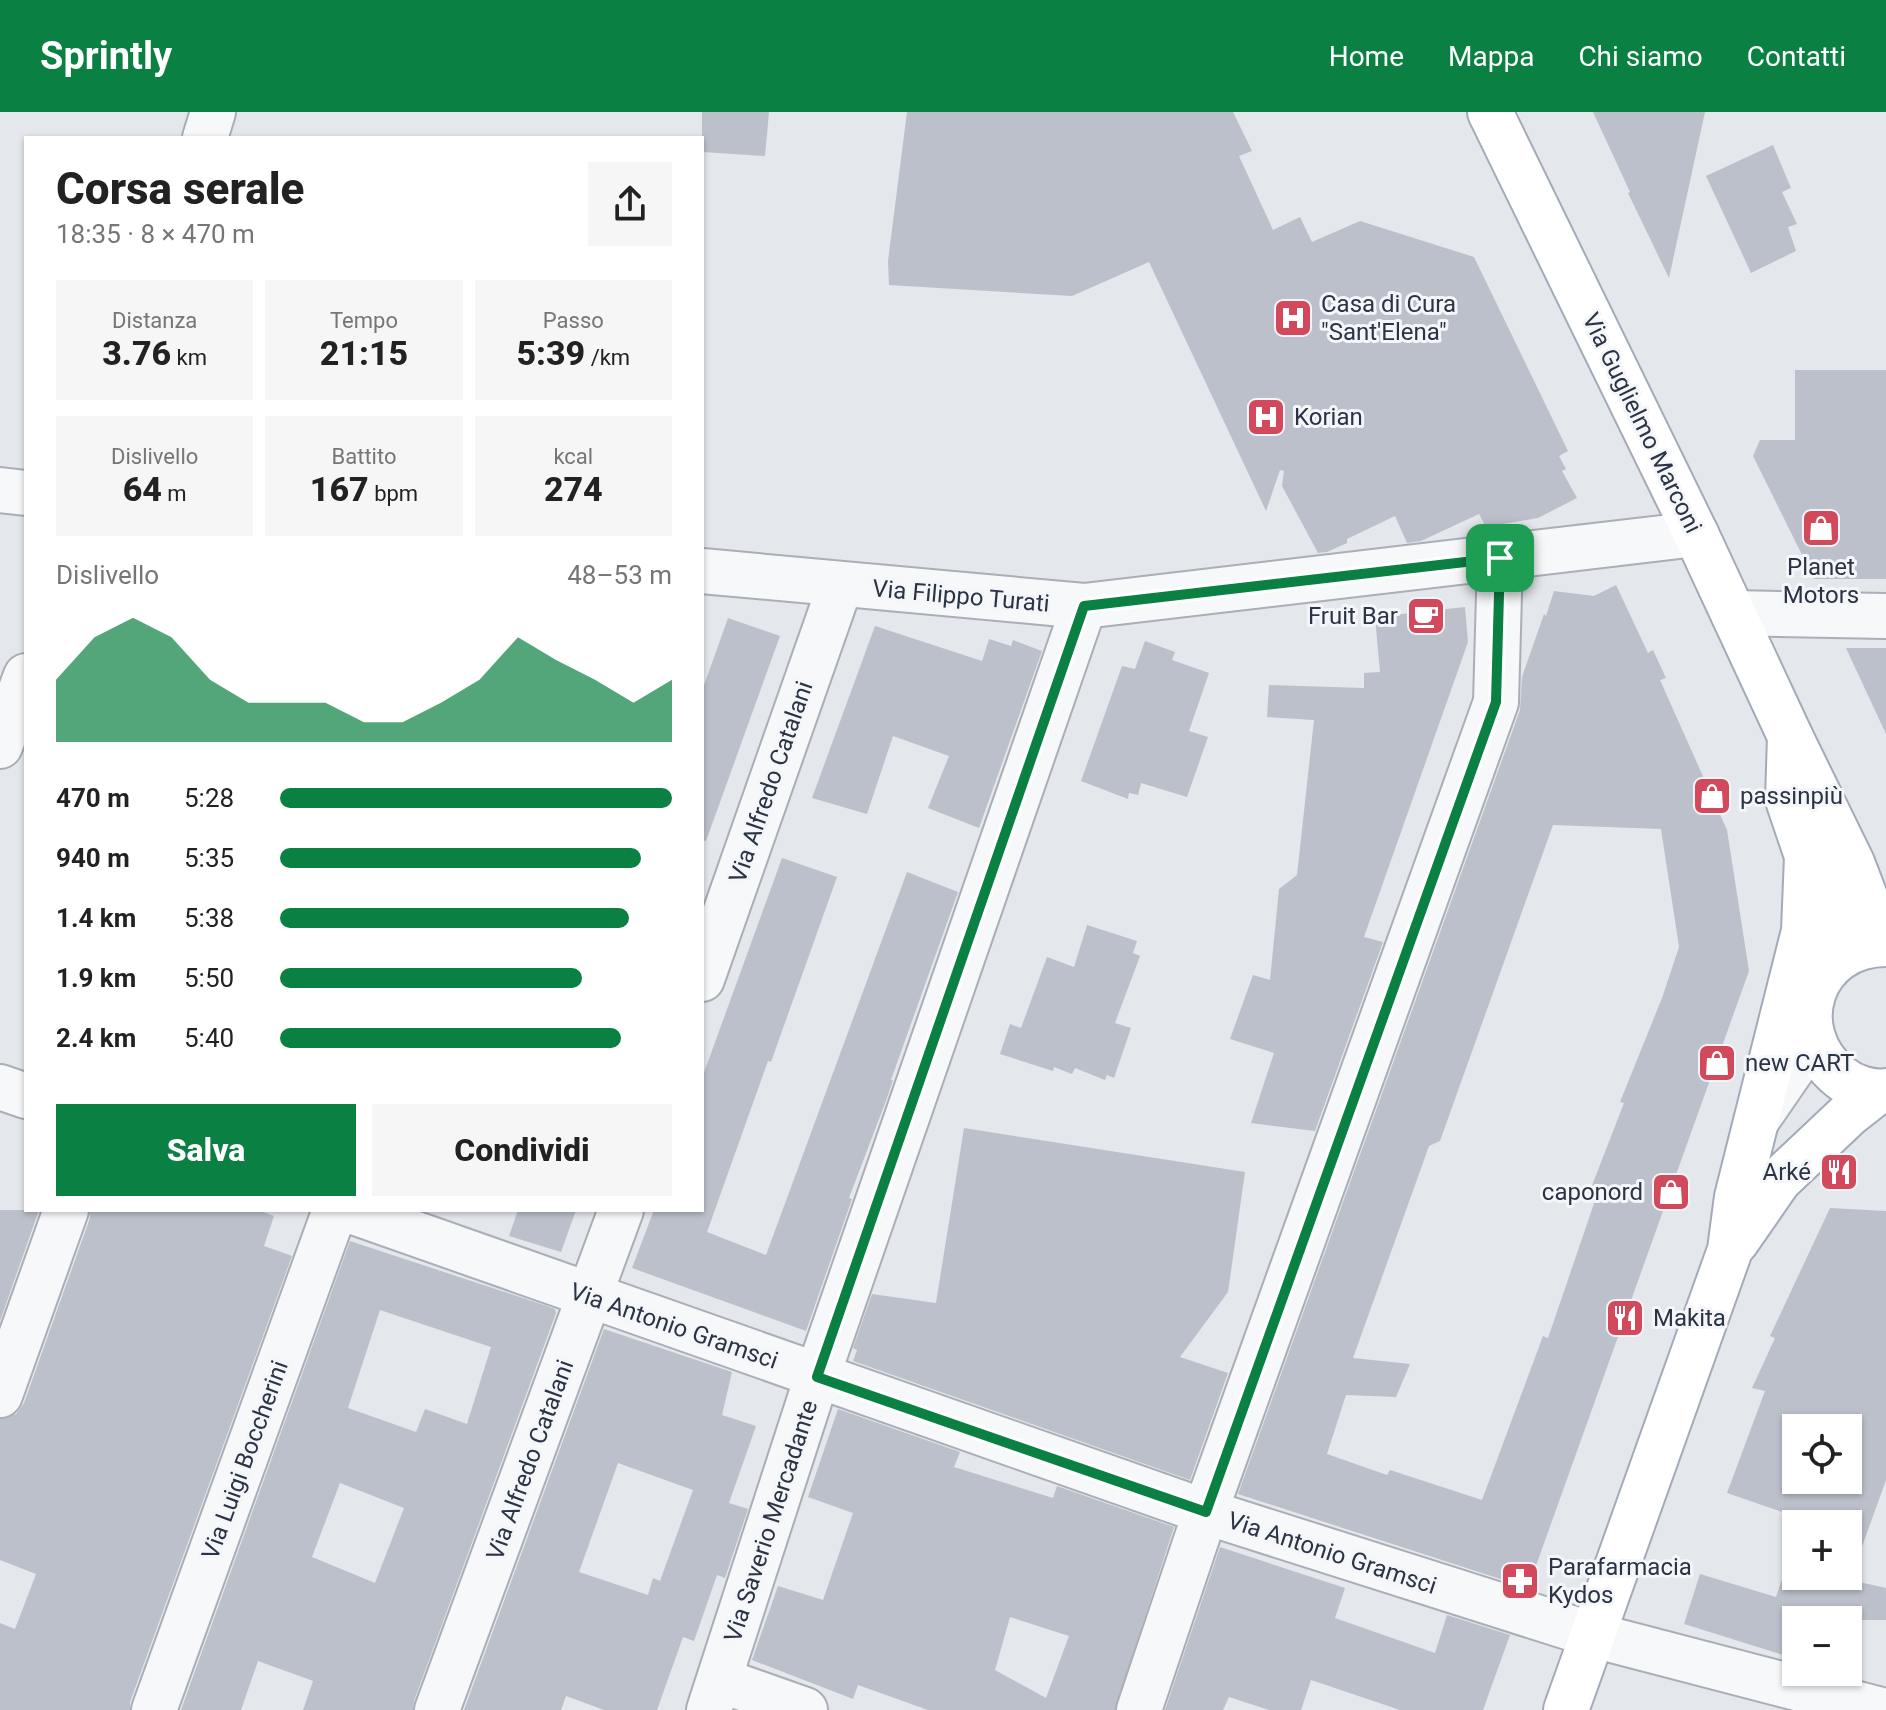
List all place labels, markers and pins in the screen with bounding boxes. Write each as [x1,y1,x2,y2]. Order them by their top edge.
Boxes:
place label: Casa di Cura "Sant'Elena" [1321,290,1456,346]
hospital icon: Casa di Cura "Sant'Elena" [1272,297,1314,339]
hospital icon: Korian [1245,396,1287,438]
place label: Korian [1294,403,1363,431]
shop icon: Planet Motors [1800,507,1842,549]
pin [1466,524,1534,592]
place label: Planet Motors [1783,553,1859,609]
cafe icon: Fruit Bar [1405,595,1447,637]
place label: Fruit Bar [1308,602,1398,630]
shop icon: passinpiù [1691,775,1733,817]
place label: passinpiù [1740,782,1843,810]
shop icon: new CART [1696,1042,1738,1084]
place label: new CART [1745,1049,1854,1077]
restaurant icon: Arké [1818,1151,1860,1193]
place label: Arké [1763,1158,1811,1186]
shop icon: caponord [1650,1171,1692,1213]
place label: caponord [1542,1178,1643,1206]
restaurant icon: Makita [1604,1297,1646,1339]
place label: Makita [1653,1304,1726,1332]
place label: Parafarmacia Kydos [1548,1553,1692,1609]
pharmacy icon: Parafarmacia Kydos [1499,1560,1541,1602]

